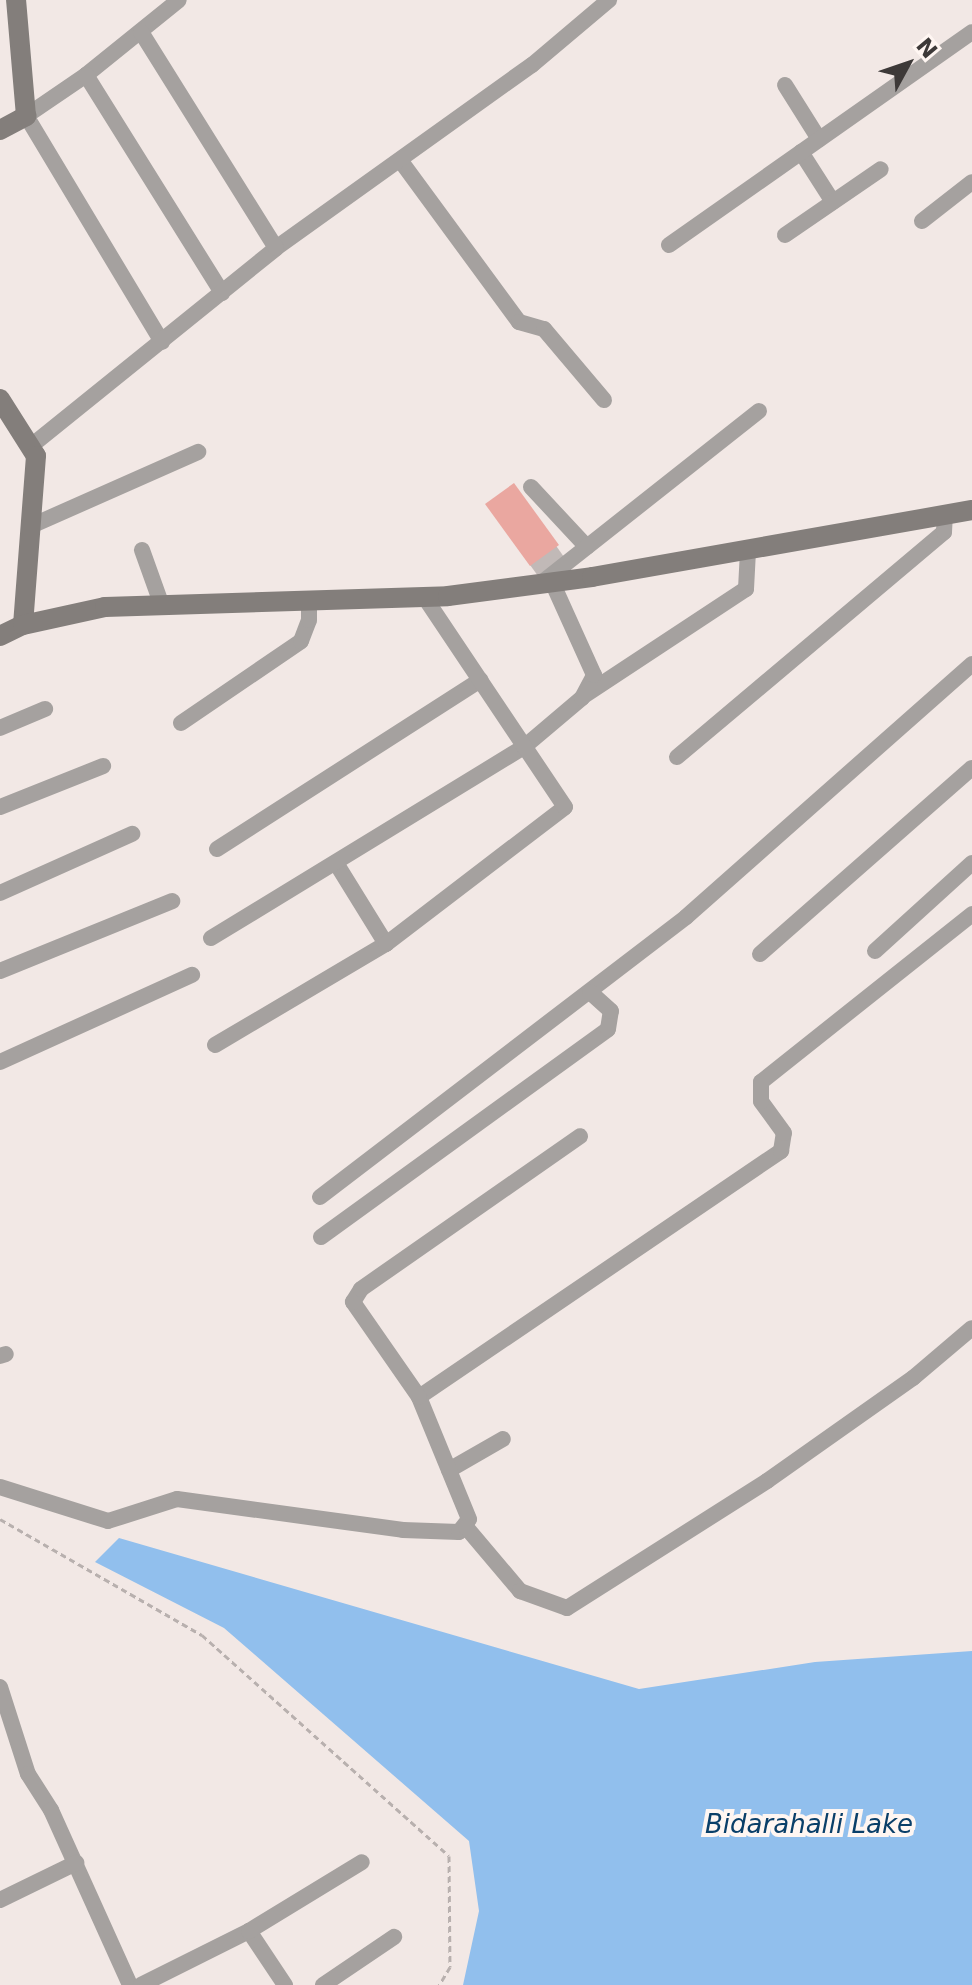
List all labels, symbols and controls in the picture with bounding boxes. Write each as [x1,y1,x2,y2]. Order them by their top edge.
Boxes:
north arrow [868,24,948,104]
text: N [911,33,942,63]
water label: Bidarahalli Lake [705,1809,913,1841]

